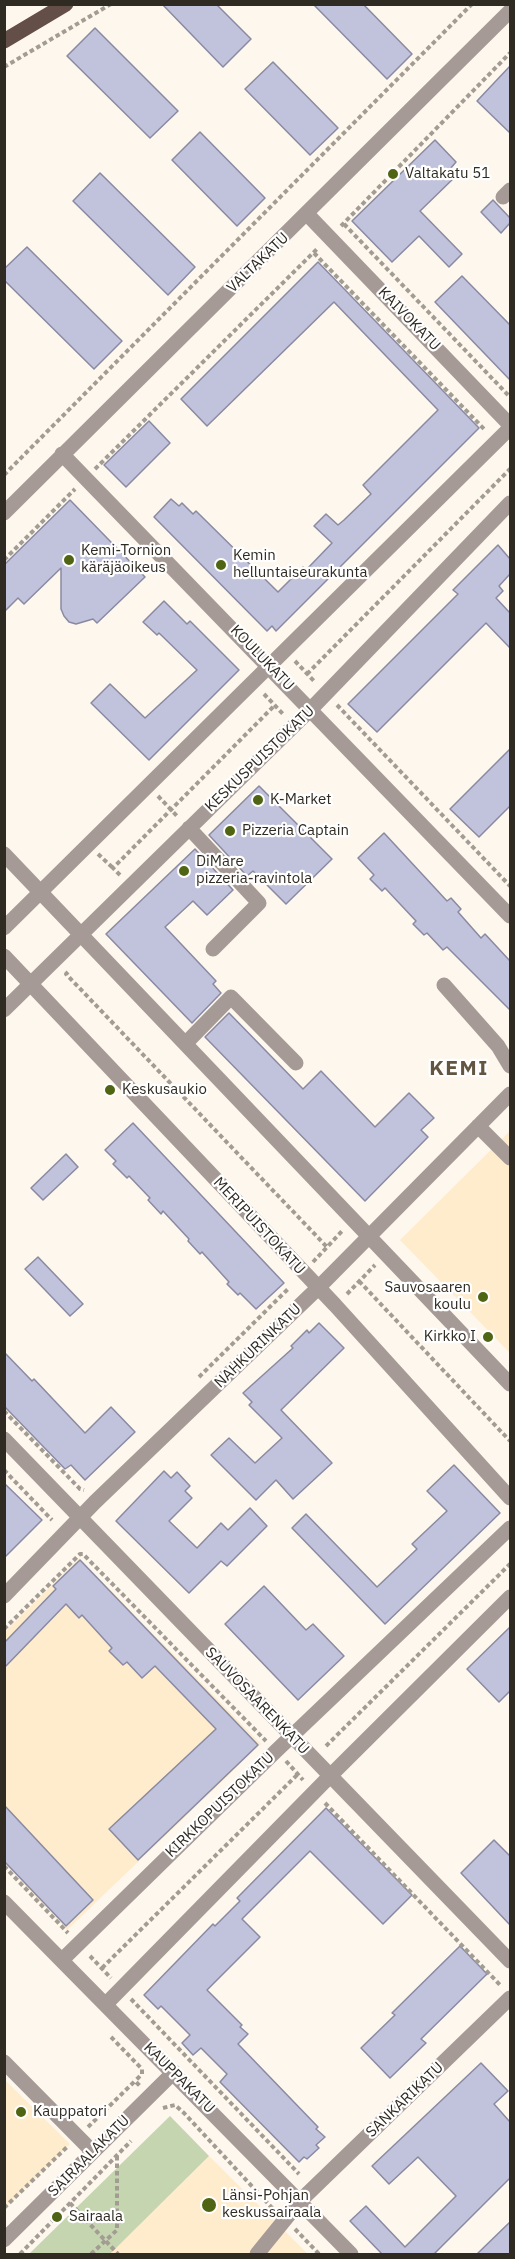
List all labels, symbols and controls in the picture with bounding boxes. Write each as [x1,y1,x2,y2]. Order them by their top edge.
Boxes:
place label: Valtakatu 51 [405,165,490,183]
marker: Valtakatu 51 [386,167,400,181]
street label: VALTAKATU [223,229,293,297]
street label: KAIVOKATU [374,283,444,355]
place label: Kemi-Tornion käräjäoikeus [81,542,171,577]
place label: Kemin helluntaiseurakunta [233,547,367,582]
marker: Kemi-Tornion käräjäoikeus [62,553,76,567]
marker: Kemin helluntaiseurakunta [214,558,228,572]
street label: KOULUKATU [226,622,298,694]
street label: KESKUSPUISTOKATU [202,702,318,816]
place label: K-Market [270,791,332,809]
marker: K-Market [251,793,265,807]
place label: Pizzeria Captain [242,822,349,840]
marker: Pizzeria Captain [223,824,237,838]
place label: DiMare pizzeria-ravintola [196,853,312,888]
marker: DiMare pizzeria-ravintola [177,864,191,878]
district label: KEMI [429,1056,489,1082]
place label: Keskusaukio [122,1081,207,1099]
marker: Keskusaukio [103,1083,117,1097]
street label: MERIPUISTOKATU [209,1174,309,1278]
place label: Sauvosaaren koulu [385,1279,471,1314]
marker: Sauvosaaren koulu [476,1290,490,1304]
street label: NAHKURINKATU [211,1300,305,1392]
place label: Kirkko I [424,1328,476,1346]
marker: Kirkko I [481,1330,495,1344]
street label: SAUVOSAARENKATU [201,1644,313,1758]
street label: KIRKKOPUISTOKATU [162,1749,278,1861]
street label: KAUPPAKATU [140,2039,218,2117]
street label: SANKARIKATU [363,2059,447,2141]
place label: Kauppatori [33,2103,107,2121]
marker: Kauppatori [14,2105,28,2119]
street label: SAIRAALAKATU [45,2112,133,2200]
place label: Länsi-Pohjan keskussairaala [222,2187,321,2222]
marker: Länsi-Pohjan keskussairaala [200,2196,218,2214]
place label: Sairaala [69,2208,123,2226]
marker: Sairaala [50,2210,64,2224]

